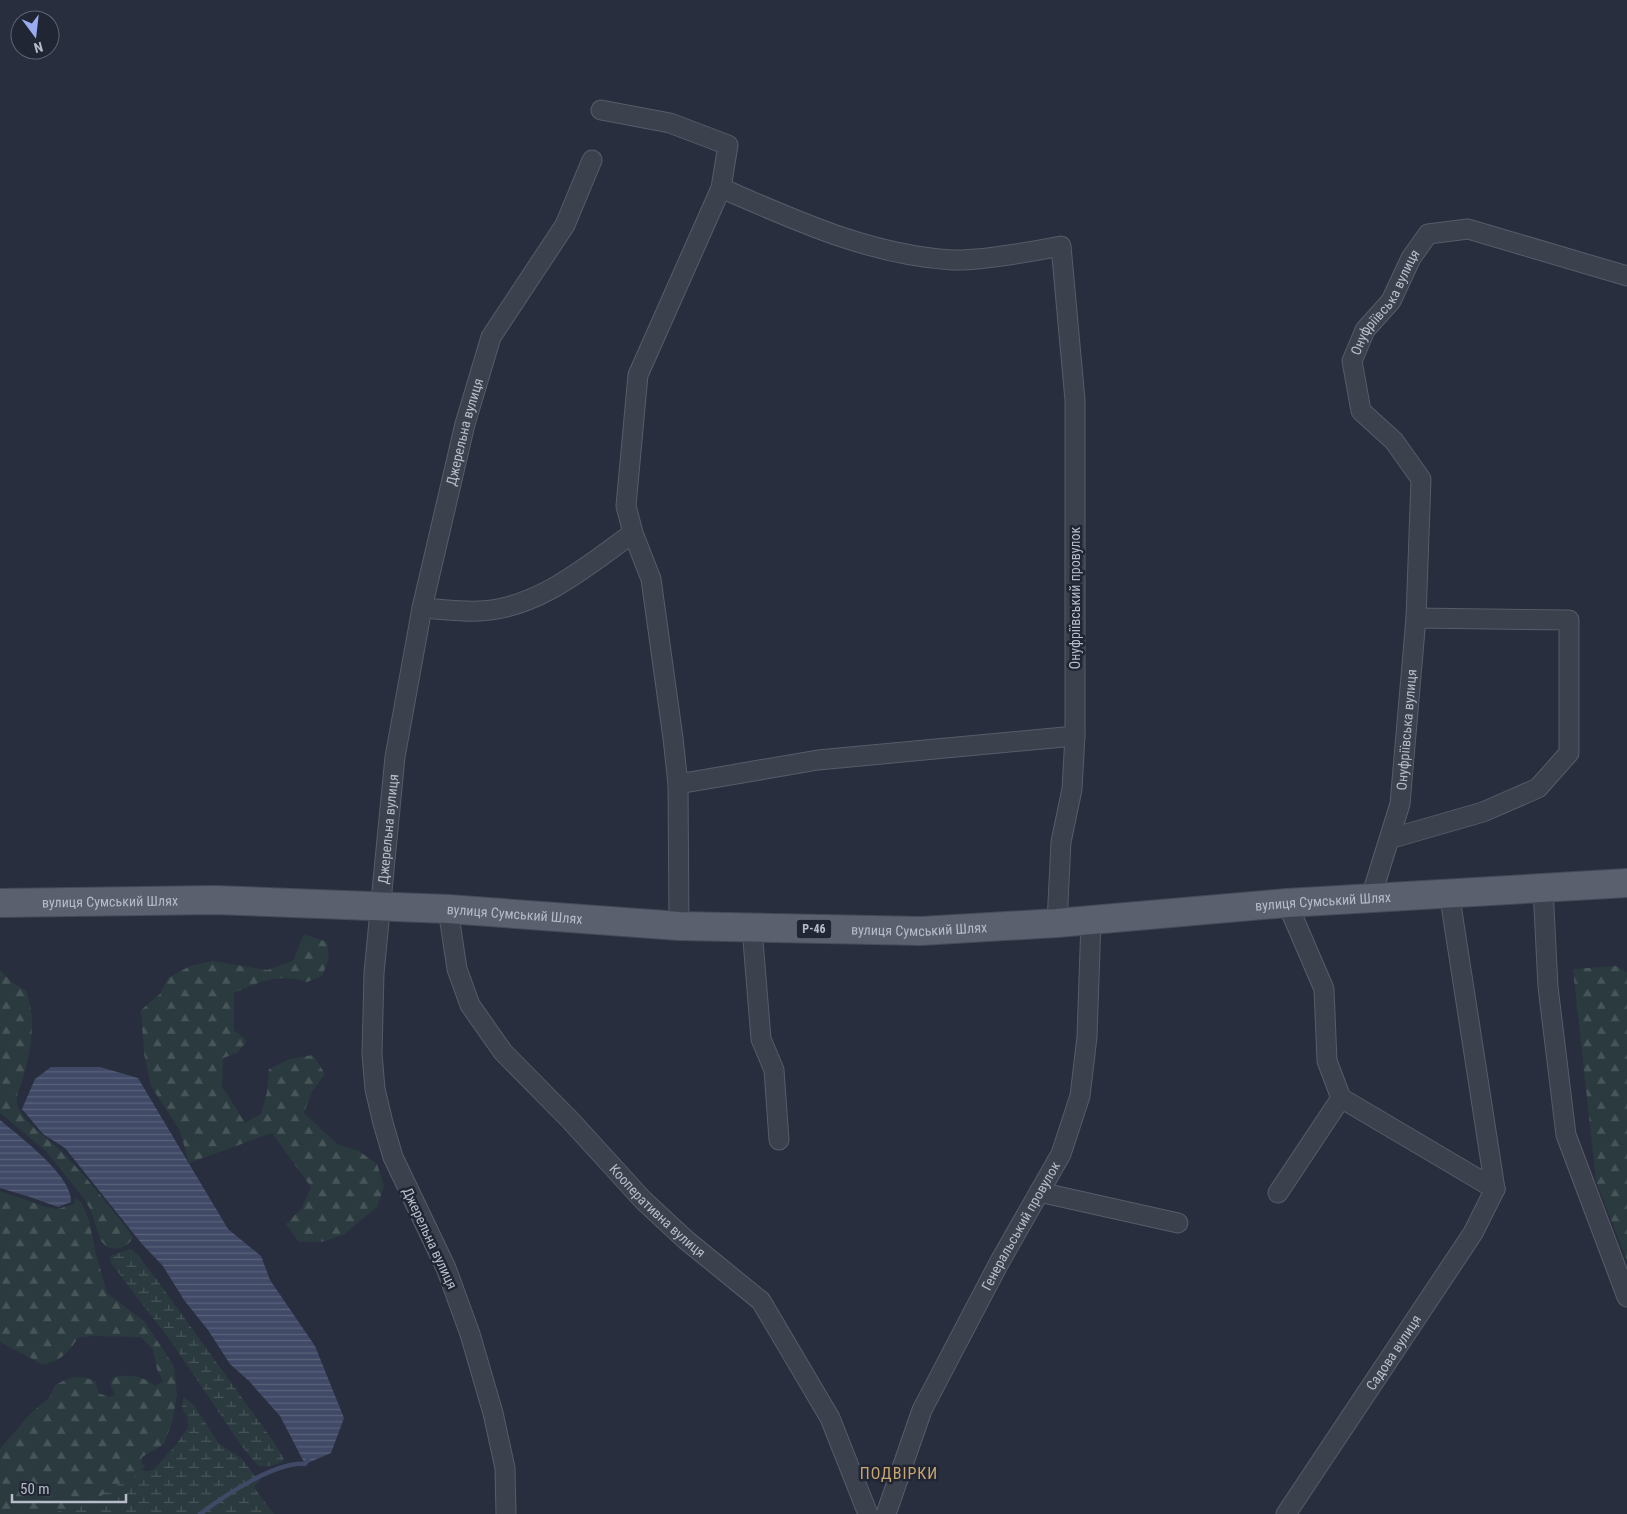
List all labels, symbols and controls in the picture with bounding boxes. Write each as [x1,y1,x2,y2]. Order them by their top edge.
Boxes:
north arrow [10,10,60,60]
text: N [32,39,45,56]
street label: Онуфріївська вулиця [1347,246,1423,357]
street label: Джерельна вулиця [443,376,486,487]
street label: Онуфріївський провулок [1067,527,1083,669]
street label: Онуфріївська вулиця [1393,668,1420,791]
street label: Джерельна вулиця [375,773,401,885]
street label: вулиця Сумський Шлях [1254,889,1391,914]
street label: вулиця Сумський Шлях [42,893,178,910]
street label: вулиця Сумський Шлях [446,901,583,927]
street label: вулиця Сумський Шлях [851,919,988,939]
road number: Р-46 [796,920,832,939]
street label: Генеральський провулок [978,1158,1063,1293]
street label: Кооперативна вулиця [606,1161,709,1261]
street label: Джерельна вулиця [399,1185,461,1291]
street label: Садова вулиця [1363,1312,1424,1393]
district label: ПОДВІРКИ [860,1464,938,1483]
scale bar [12,1472,126,1504]
text: 50 m [20,1480,50,1498]

